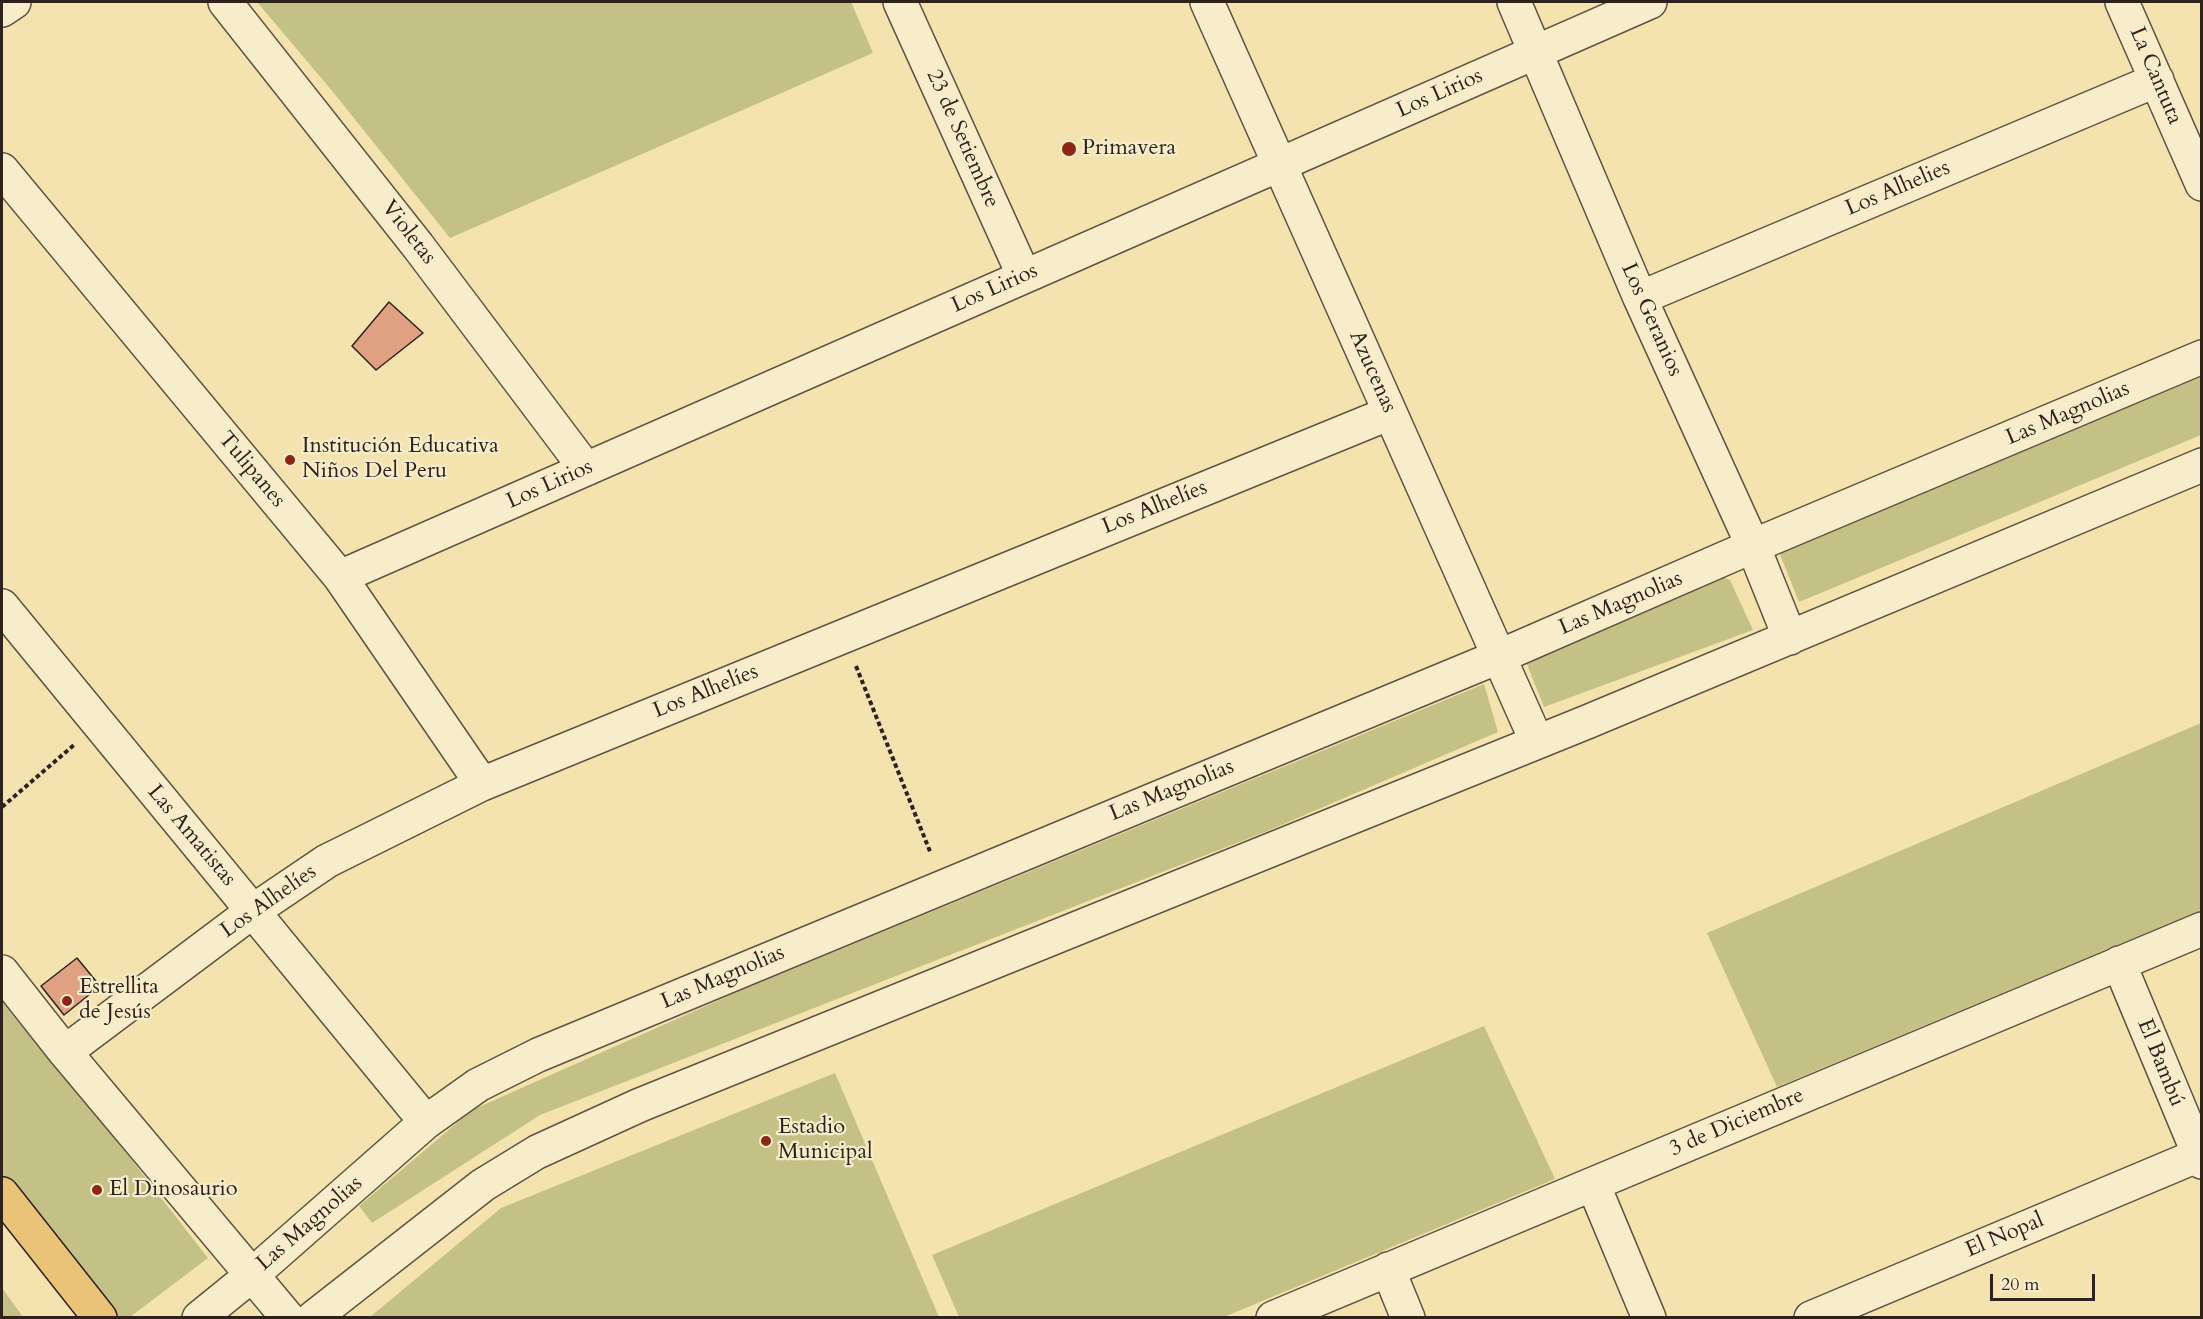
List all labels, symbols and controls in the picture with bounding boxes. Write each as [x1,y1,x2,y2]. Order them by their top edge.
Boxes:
street label: La Cantuta [2123,23,2187,129]
street label: Los Lirios [1393,63,1487,125]
street label: 23 de Setiembre [920,66,1004,212]
place label: Primavera [1082,136,1176,162]
marker: Primavera [1060,140,1078,158]
street label: Los Alhelies [1842,155,1954,223]
street label: Violetas [375,196,441,270]
street label: Los Lirios [948,258,1042,320]
street label: Los Geranios [1614,259,1688,381]
street label: Azucenas [1342,327,1402,417]
street label: Las Magnolias [2002,376,2134,452]
street label: Tulipanes [212,427,290,513]
place label: Institución Educativa Niños Del Peru [302,434,499,486]
marker: Institución Educativa Niños Del Peru [283,453,297,467]
street label: Los Lirios [503,454,597,516]
street label: Los Alhelíes [1099,475,1211,541]
street label: Las Magnolias [1555,566,1687,642]
street label: Los Alhelíes [650,659,762,725]
street label: Las Magnolias [1106,754,1238,828]
street label: Las Amatistas [141,780,241,892]
street label: Los Alhelíes [216,859,322,945]
street label: Las Magnolias [657,940,789,1016]
place label: Estrellita de Jesús [79,975,159,1026]
marker: Estrellita de Jesús [60,994,74,1008]
street label: El Bambú [2131,1015,2189,1111]
street label: 3 de Diciembre [1666,1083,1808,1163]
place label: Estadio Municipal [778,1115,873,1166]
marker: Estadio Municipal [759,1134,773,1148]
street label: Las Magnolias [252,1171,368,1277]
place label: El Dinosaurio [109,1177,238,1203]
marker: El Dinosaurio [90,1183,104,1197]
street label: El Nopal [1962,1208,2048,1264]
scale bar [1993,1262,2098,1300]
text: 20 m [2001,1272,2040,1297]

